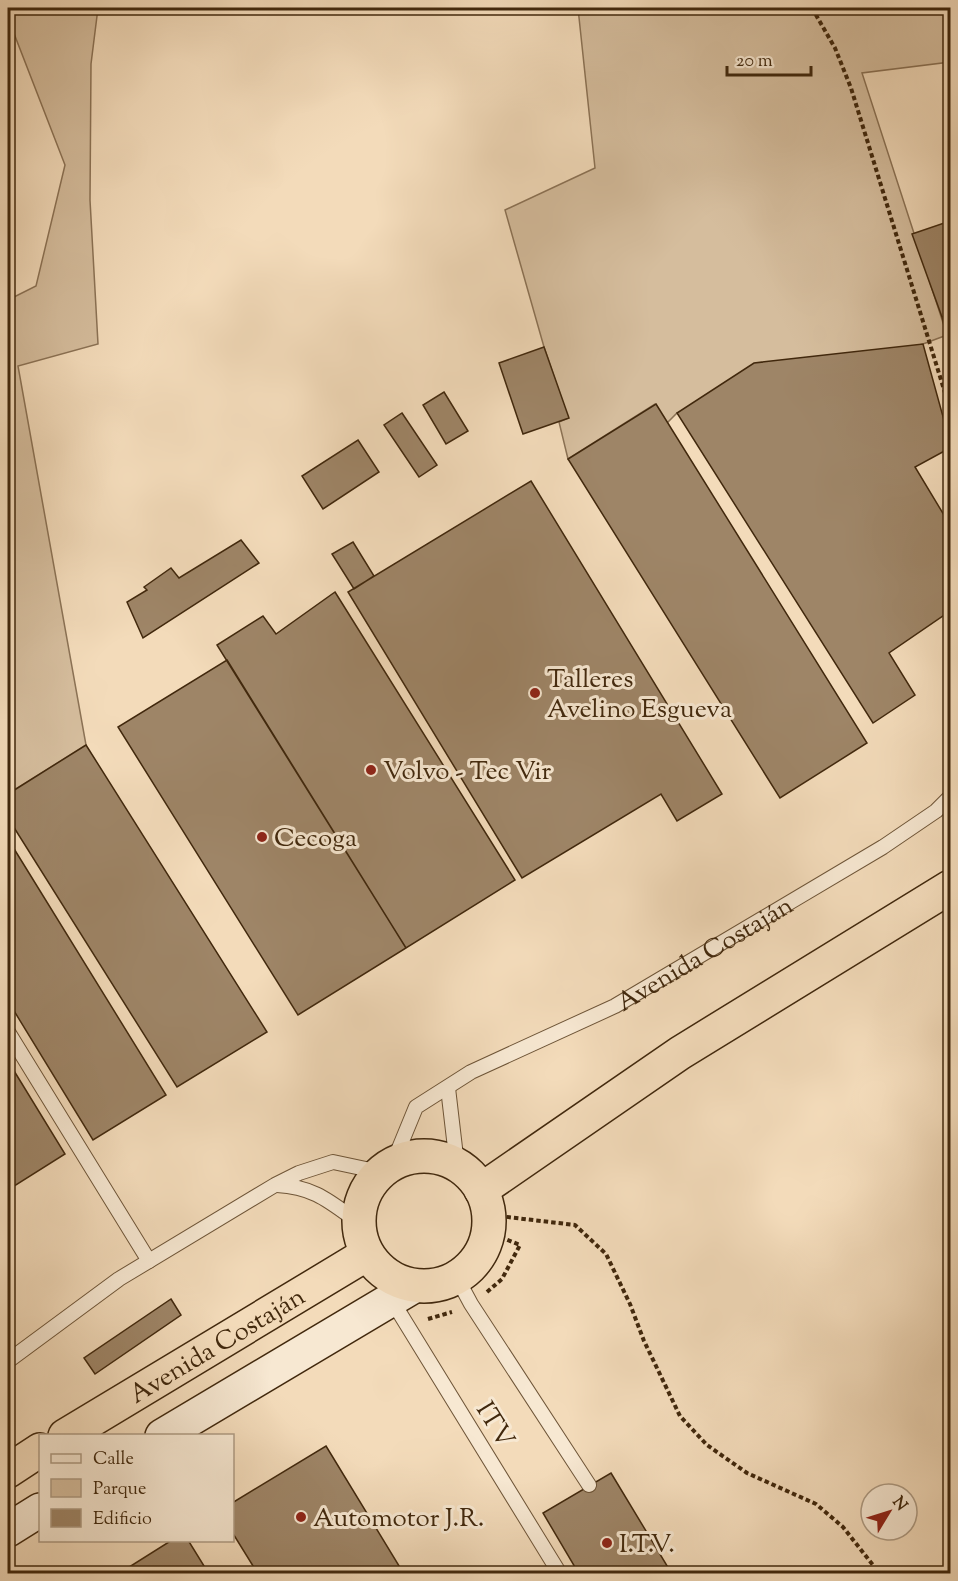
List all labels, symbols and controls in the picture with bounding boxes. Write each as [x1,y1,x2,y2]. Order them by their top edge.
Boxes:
scale bar [727,39,811,77]
text: 20 m [736,49,773,75]
place label: Talleres Avelino Esgueva [547,662,732,729]
marker: Talleres Avelino Esgueva [528,686,542,700]
place label: Volvo - Tec Vir [383,754,552,791]
marker: Volvo - Tec Vir [364,763,378,777]
place label: Cecoga [274,821,357,858]
marker: Cecoga [255,830,269,844]
street label: Avenida Costaján [610,888,801,1022]
street label: Avenida Costaján [123,1279,313,1414]
street label: ITV [466,1395,522,1455]
legend [39,1434,234,1542]
text: Calle [93,1447,134,1473]
text: Parque [93,1477,146,1503]
north arrow [859,1482,919,1542]
text: N [886,1492,912,1517]
place label: Automotor J.R. [313,1501,484,1538]
text: Edificio [93,1507,152,1533]
marker: Automotor J.R. [294,1510,308,1524]
place label: I.T.V. [619,1527,675,1564]
marker: I.T.V. [600,1536,614,1550]

